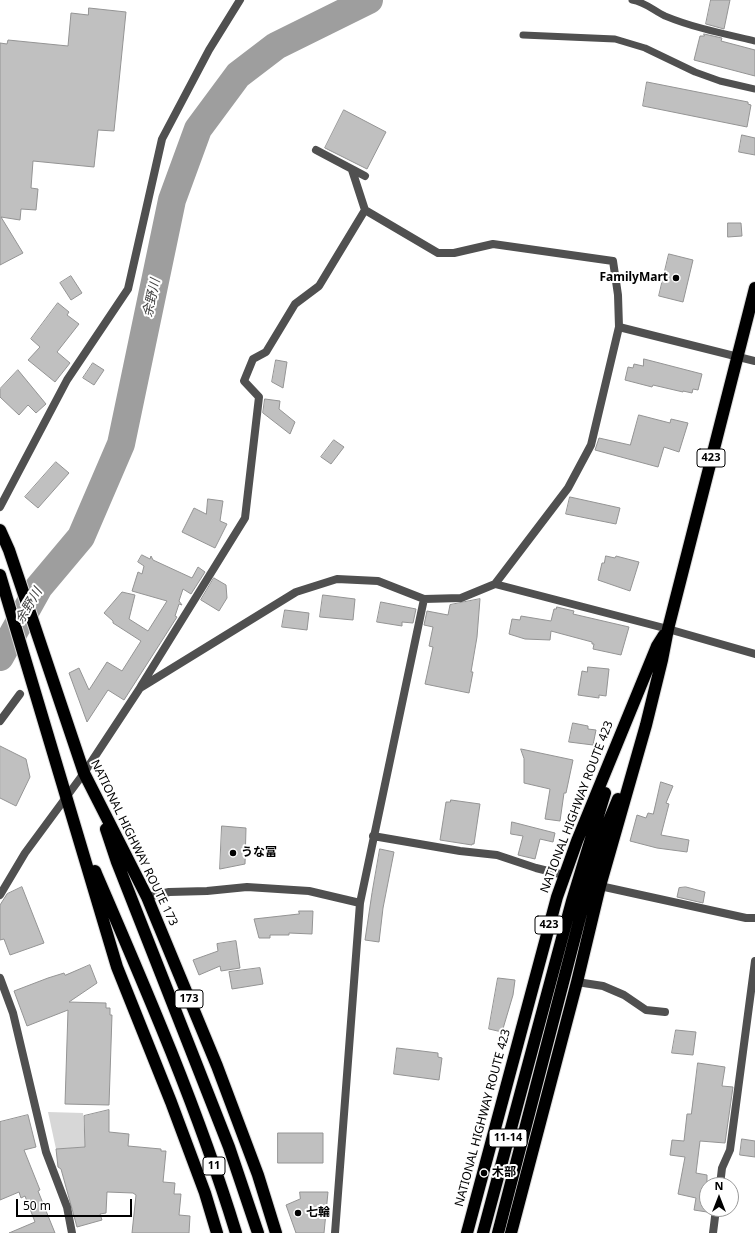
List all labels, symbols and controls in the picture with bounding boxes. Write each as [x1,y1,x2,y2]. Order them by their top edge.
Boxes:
place label: FamilyMart [599,271,668,285]
marker: FamilyMart [671,273,681,283]
water label: 余野川 [140,277,164,319]
road number: 423 [697,449,725,467]
water label: 余野川 [12,585,46,627]
street label: NATIONAL HIGHWAY ROUTE 423 [537,719,617,895]
street label: NATIONAL HIGHWAY ROUTE 173 [87,758,181,928]
place label: うな富 [241,846,277,860]
marker: うな富 [228,848,238,858]
road number: 423 [535,916,563,934]
road number: 173 [175,990,203,1008]
street label: NATIONAL HIGHWAY ROUTE 423 [452,1028,514,1208]
road number: 11-14 [489,1129,527,1147]
road number: 11 [203,1157,225,1175]
place label: 木部 [492,1166,516,1180]
marker: 木部 [479,1168,489,1178]
north arrow [699,1177,739,1217]
text: N [715,1178,723,1193]
scale bar [18,1191,134,1217]
text: 50 m [23,1197,51,1214]
place label: 七輪 [306,1206,330,1220]
marker: 七輪 [293,1208,303,1218]

